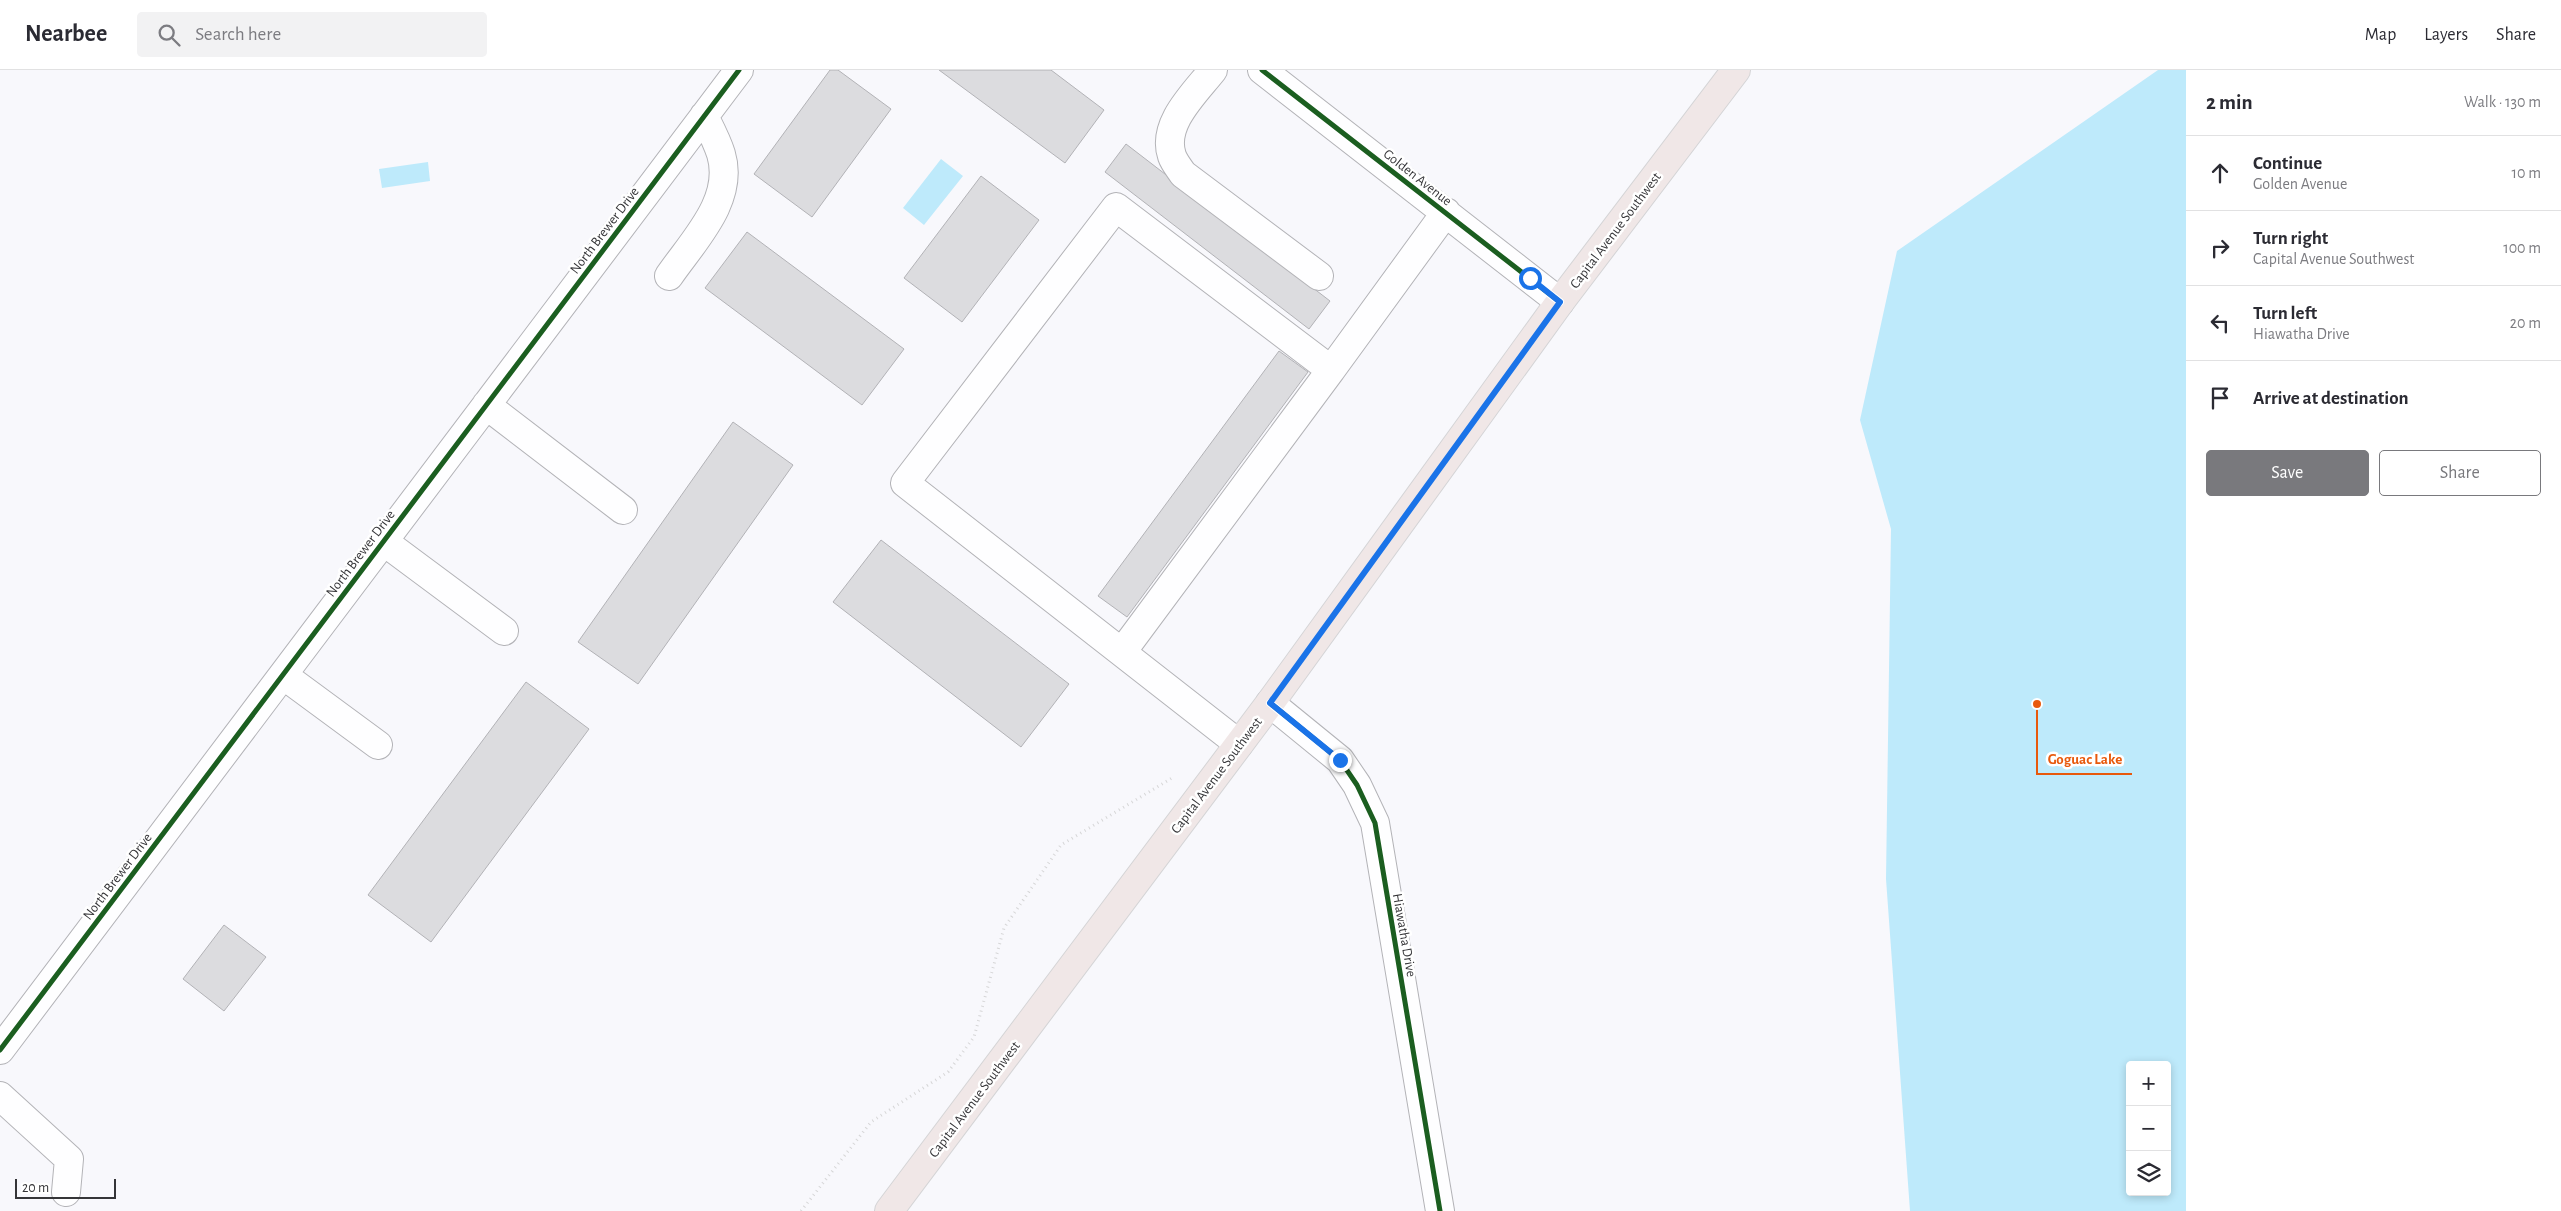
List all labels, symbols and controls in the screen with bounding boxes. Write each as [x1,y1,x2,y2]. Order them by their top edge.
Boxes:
search box [137,12,487,57]
icon: search [155,21,183,49]
text: Nearbee [25,22,107,46]
text: Search here [195,25,281,44]
text: Map [2365,26,2396,44]
text: Layers [2424,26,2468,44]
text: Share [2496,26,2536,44]
text: 2 min [2206,92,2253,113]
text: Walk · 130 m [2464,94,2541,110]
street label: Golden Avenue [1381,147,1454,209]
text: Continue [2253,154,2322,173]
icon: ahead [2206,159,2234,187]
text: 10 m [2512,165,2541,181]
street label: Capital Avenue Southwest [1568,170,1664,291]
text: Golden Avenue [2253,176,2347,192]
street label: North Brewer Drive [568,185,642,277]
text: Turn right [2253,229,2328,248]
icon: right [2206,234,2234,262]
text: 100 m [2503,240,2541,256]
text: Capital Avenue Southwest [2253,251,2414,267]
route start [1519,267,1542,290]
text: Turn left [2253,304,2317,323]
icon: left [2206,309,2234,337]
text: 20 m [2510,315,2541,331]
text: Hiawatha Drive [2253,326,2350,342]
icon: arrive [2206,384,2234,412]
text: Arrive at destination [2253,389,2409,408]
button: Save [2206,450,2369,496]
button: Share [2379,450,2541,496]
street label: North Brewer Drive [324,508,398,600]
street label: Capital Avenue Southwest [1169,715,1265,836]
callout: Goguac Lake [2037,744,2132,774]
route end [1329,749,1352,772]
text: Goguac Lake [2048,752,2122,767]
street label: North Brewer Drive [81,831,155,923]
street label: Hiawatha Drive [1390,892,1418,978]
street label: Capital Avenue Southwest [927,1039,1023,1160]
map controls [2126,1061,2171,1196]
button: + [2126,1061,2171,1106]
button: − [2126,1106,2171,1151]
button: layers [2126,1151,2171,1196]
scale bar [15,1176,116,1199]
text: 20 m [22,1181,49,1195]

